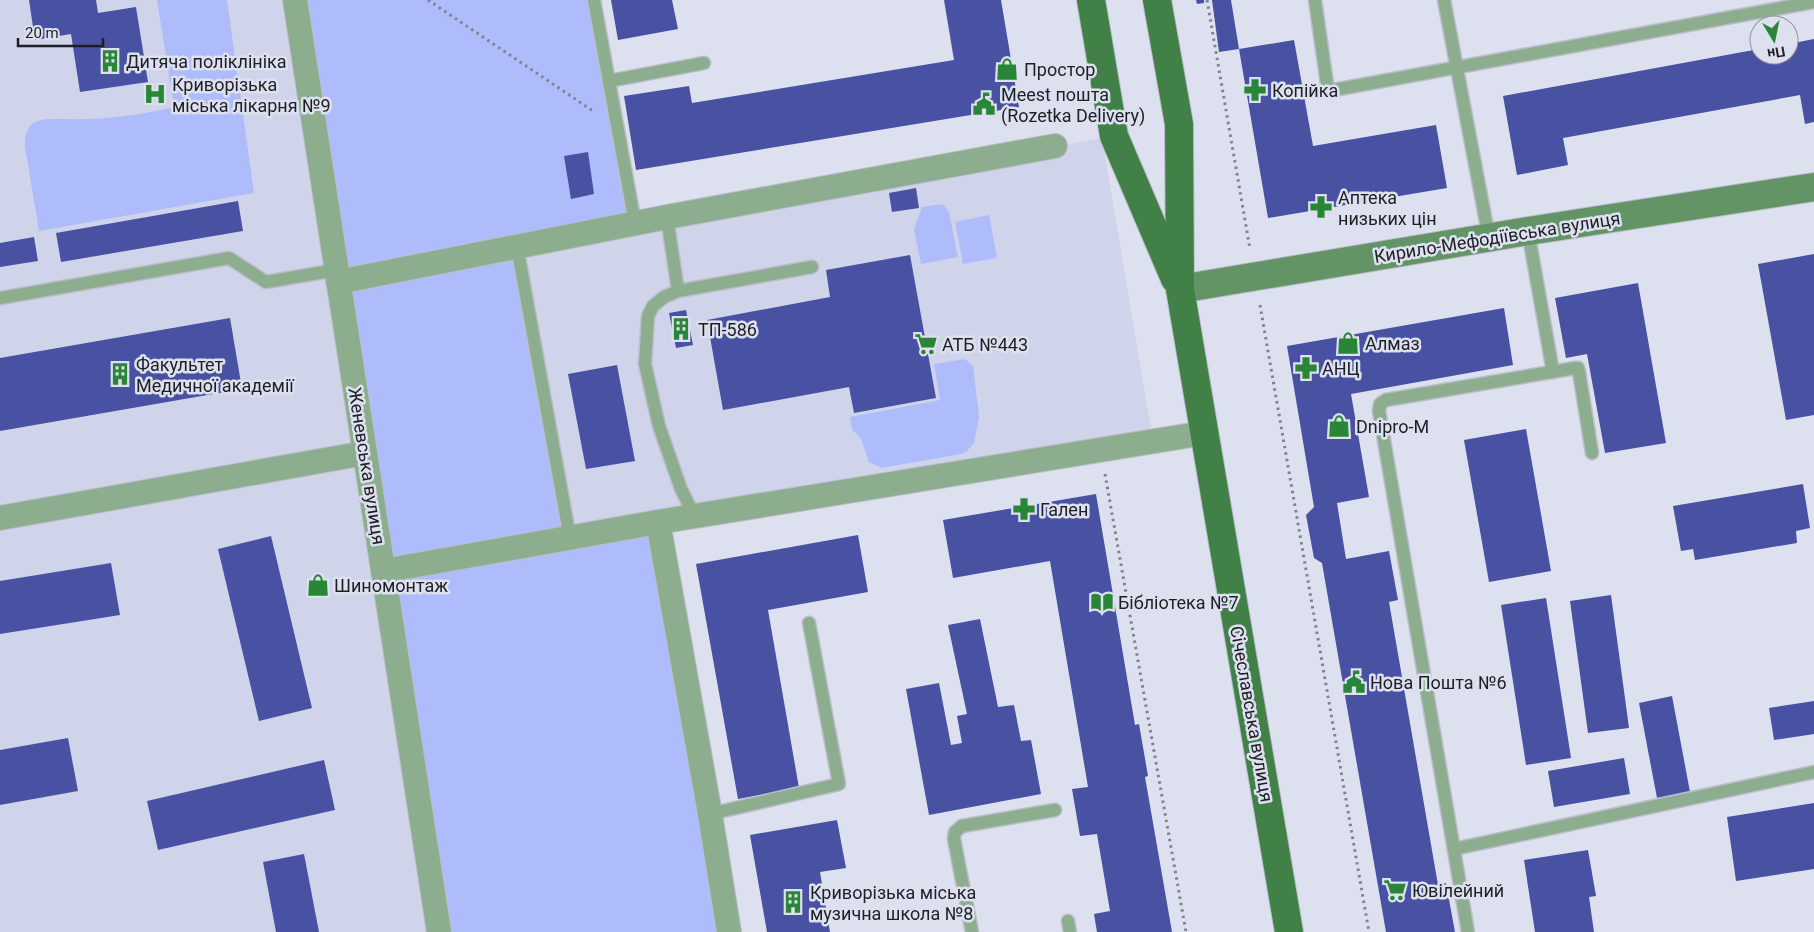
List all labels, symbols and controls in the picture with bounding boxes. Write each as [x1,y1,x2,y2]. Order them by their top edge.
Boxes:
scale bar [18,15,102,47]
north arrow [1749,15,1799,65]
text: 20 m [25,24,59,42]
text: Пн [1766,43,1786,62]
building icon: Дитяча поліклініка [97,48,123,74]
place label: Дитяча поліклініка [126,51,287,72]
shop icon: Простор [994,56,1020,82]
place label: Простор [1024,59,1095,80]
place label: Криворізька міська лікарня №9 [172,74,331,116]
pharmacy icon: Копійка [1242,77,1268,103]
place label: Копійка [1272,80,1338,101]
hospital icon: Криворізька міська лікарня №9 [142,81,168,107]
place label: Meest пошта (Rozetka Delivery) [1001,84,1145,127]
public building icon: Meest пошта (Rozetka Delivery) [971,91,997,117]
place label: Аптека низьких цін [1338,187,1437,229]
pharmacy icon: Аптека низьких цін [1308,194,1334,220]
street label: Кирило-Мефодіївська вулиця [1372,207,1622,267]
building icon: ТП-586 [668,316,694,342]
place label: ТП-586 [698,319,757,340]
shop icon: Алмаз [1335,330,1361,356]
supermarket icon: АТБ №443 [913,331,939,357]
place label: Алмаз [1365,333,1420,354]
place label: АТБ №443 [942,334,1028,355]
place label: Факультет Медичної академії [136,354,295,396]
pharmacy icon: АНЦ [1293,355,1319,381]
place label: АНЦ [1322,358,1360,379]
building icon: Факультет Медичної академії [107,361,133,387]
street label: Женевська вулиця [344,386,390,546]
shop icon: Dnipro-M [1326,413,1352,439]
place label: Dnipro-M [1356,416,1429,437]
pharmacy icon: Гален [1011,496,1037,522]
place label: Гален [1040,499,1088,520]
shop icon: Шиномонтаж [305,572,331,598]
place label: Шиномонтаж [334,575,448,596]
library icon: Бібліотека №7 [1089,589,1115,615]
place label: Бібліотека №7 [1118,592,1239,613]
street label: Січеславська вулиця [1226,624,1278,804]
public building icon: Нова Пошта №6 [1341,669,1367,695]
place label: Нова Пошта №6 [1370,672,1507,693]
supermarket icon: Ювілейний [1382,877,1408,903]
place label: Ювілейний [1412,880,1504,901]
place label: Криворізька міська музична школа №8 [810,882,976,924]
building icon: Криворізька міська музична школа №8 [780,889,806,915]

